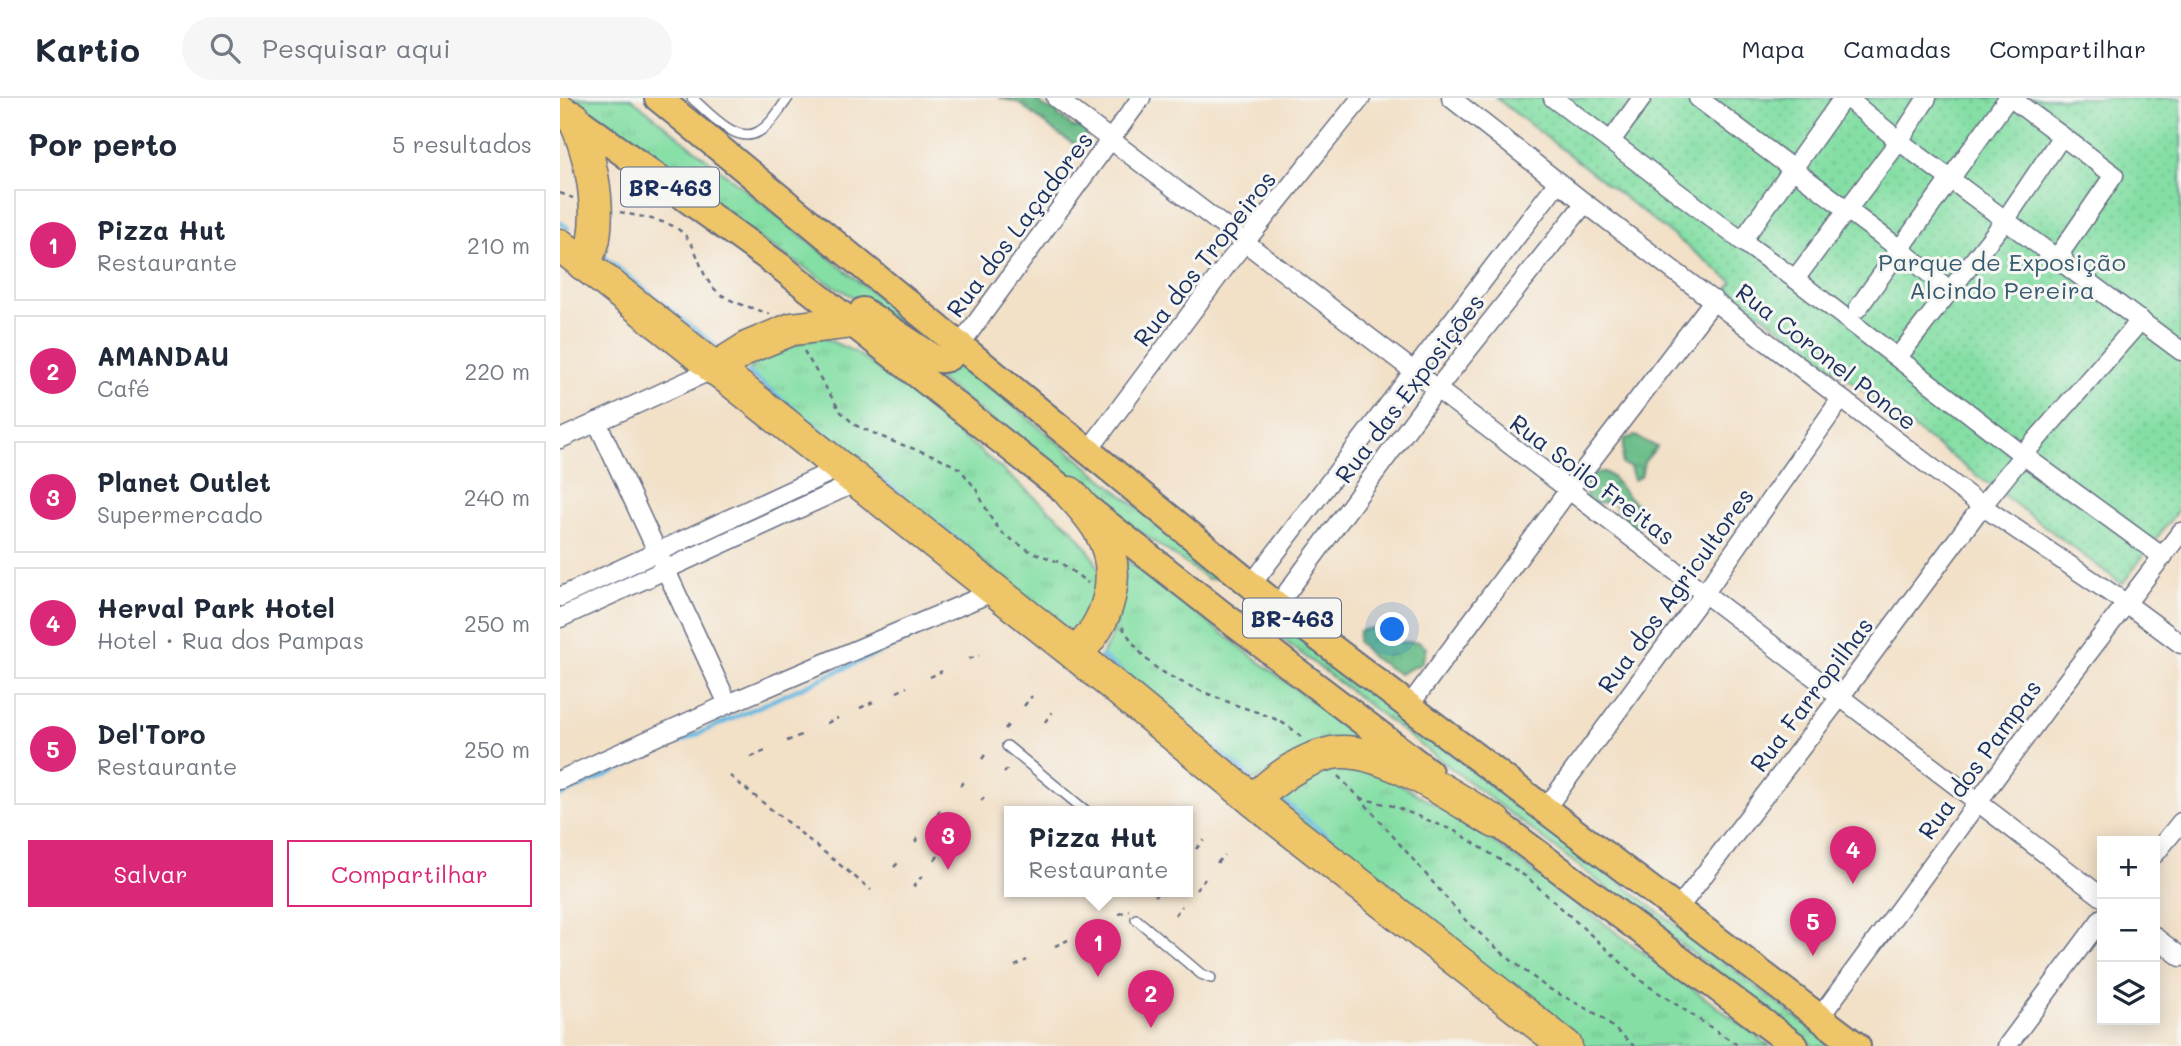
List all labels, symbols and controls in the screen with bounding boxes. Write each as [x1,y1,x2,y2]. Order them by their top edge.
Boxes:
search box [182,17,672,80]
text: Kartio [35,27,140,70]
icon: search [206,29,244,67]
text: Pesquisar aqui [262,31,451,65]
text: Mapa [1741,33,1805,64]
text: Camadas [1843,33,1951,64]
text: Compartilhar [1989,33,2146,64]
text: Por perto [28,124,177,164]
street label: Rua dos Laçadores [939,125,1099,323]
text: 5 resultados [392,129,532,159]
street label: Rua dos Tropeiros [1126,164,1282,352]
road number: BR-463 [621,167,719,206]
text: Pizza Hut [97,213,226,247]
text: 1 [48,230,58,260]
text: 210 m [467,230,530,260]
park label: Parque de Exposição Alcindo Pereira [1878,246,2126,305]
text: Restaurante [97,247,237,277]
street label: Rua Coronel Ponce [1730,276,1924,436]
street label: Rua das Exposições [1328,287,1490,489]
text: AMANDAU [97,339,229,373]
text: 2 [47,356,59,386]
text: 220 m [464,356,530,386]
text: Café [97,373,150,403]
street label: Rua Soilo Freitas [1504,407,1682,551]
text: Planet Outlet [97,465,271,499]
street label: Rua dos Agricultores [1590,481,1760,699]
text: 3 [46,482,60,512]
text: 240 m [464,482,530,512]
text: Supermercado [97,499,263,529]
text: Herval Park Hotel [97,591,335,625]
road number: BR-463 [1243,598,1341,638]
text: 4 [46,608,60,638]
text: 250 m [464,608,530,638]
street label: Rua Farropilhas [1743,610,1879,778]
your location [1375,612,1409,646]
text: Hotel · Rua dos Pampas [97,625,364,655]
street label: Rua dos Pampas [1911,673,2047,845]
text: Del'Toro [97,717,206,751]
text: 5 [46,734,60,764]
text: 250 m [464,734,530,764]
text: Restaurante [97,751,237,781]
popup [1004,806,1193,897]
pin: 3 [925,812,971,870]
text: Pizza Hut [1028,820,1157,854]
pin: 4 [1830,826,1876,884]
map controls [2097,836,2160,1025]
button: + [2097,836,2160,899]
button: Salvar [28,840,273,907]
button: Compartilhar [287,840,532,907]
text: Restaurante [1028,854,1169,884]
pin: 5 [1790,898,1836,956]
button: − [2097,899,2160,962]
pin: 1 [1075,919,1121,977]
button: layers [2097,962,2160,1025]
pin: 2 [1128,970,1174,1028]

